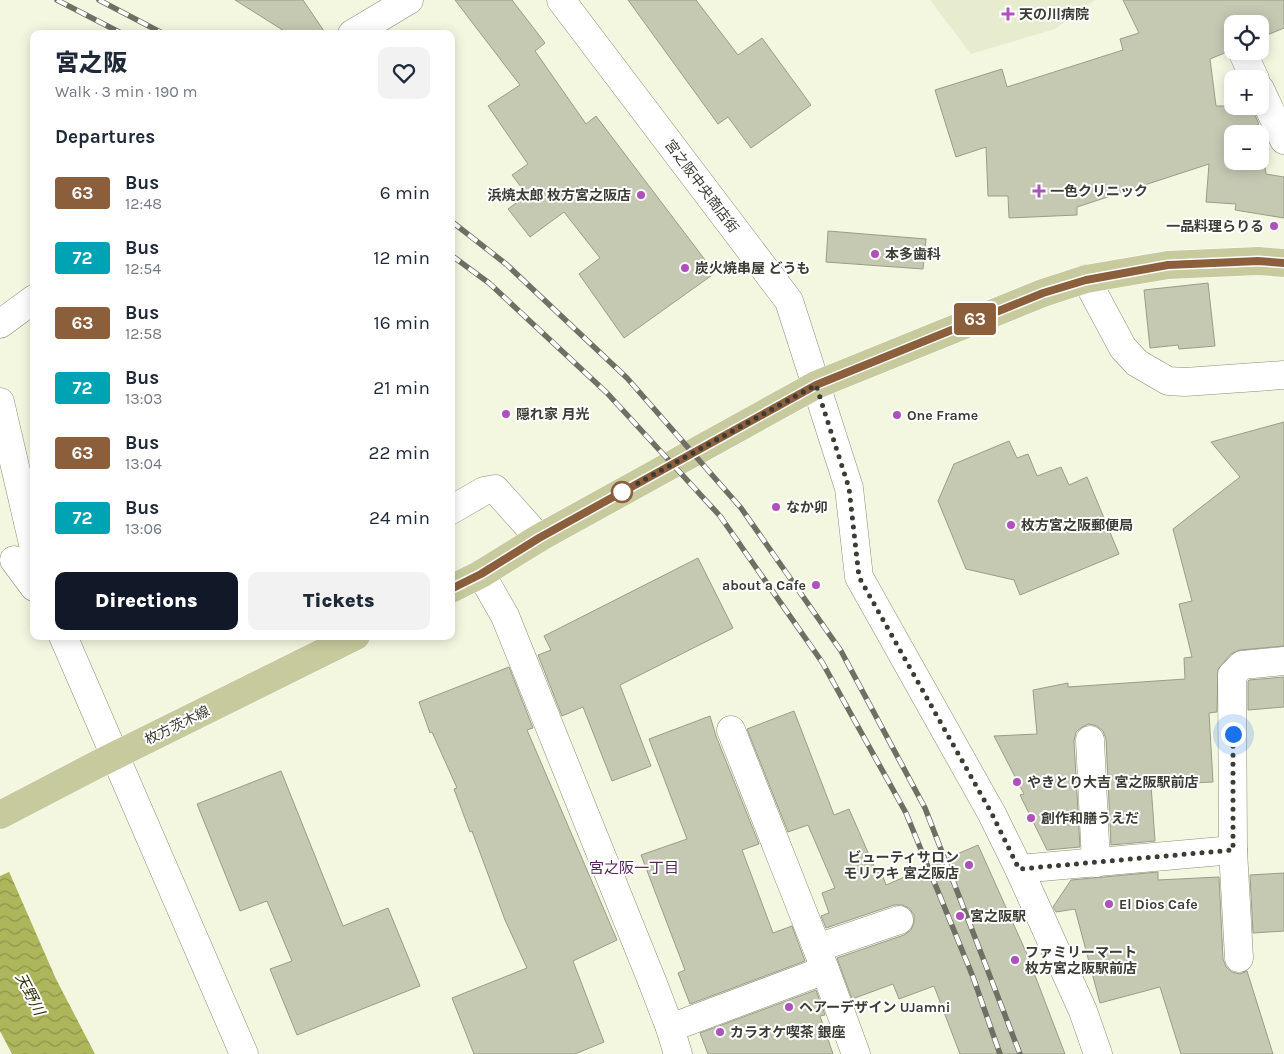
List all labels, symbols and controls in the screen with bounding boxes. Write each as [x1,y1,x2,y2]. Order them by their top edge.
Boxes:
place label: 天の川病院 [1019,6,1089,23]
marker: 天の川病院 [1001,7,1015,21]
map controls [1224,15,1269,170]
button: locate [1224,15,1269,60]
button: heart [378,47,430,99]
text: 宮之阪 [55,49,127,77]
button: + [1224,70,1269,115]
text: Walk · 3 min · 190 m [55,82,197,101]
button: − [1224,125,1269,170]
text: Departures [55,126,155,148]
street label: 宮之阪中央商店街 [661,136,742,236]
text: Bus [125,172,159,194]
text: 63 [71,182,94,204]
text: 6 min [380,182,430,204]
place label: 一色クリニック [1050,183,1148,200]
marker: 一色クリニック [1032,184,1046,198]
place label: 浜焼太郎 枚方宮之阪店 [487,187,631,204]
marker: 浜焼太郎 枚方宮之阪店 [635,189,647,201]
text: 12:48 [125,194,162,213]
place label: 一品料理らりる [1166,218,1264,235]
marker: 一品料理らりる [1268,220,1280,232]
text: Bus [125,237,159,259]
place label: 本多歯科 [885,246,941,263]
text: 72 [73,247,92,269]
text: 12 min [373,247,430,269]
marker: 本多歯科 [869,248,881,260]
text: 12:54 [125,259,161,278]
place label: 炭火焼串屋 どうも [695,260,811,277]
marker: 炭火焼串屋 どうも [679,262,691,274]
text: Bus [125,302,159,324]
line badge: 63 [952,303,998,335]
text: 63 [964,308,986,330]
text: 63 [71,312,94,334]
text: 16 min [373,312,430,334]
text: 12:58 [125,324,162,343]
text: Bus [125,367,159,389]
text: 72 [73,377,92,399]
text: 21 min [373,377,430,399]
text: 13:03 [125,389,162,408]
place label: 隠れ家 月光 [516,406,590,423]
place label: One Frame [907,407,978,424]
marker: 隠れ家 月光 [500,408,512,420]
marker: One Frame [891,409,903,421]
text: Bus [125,432,159,454]
text: 63 [71,442,94,464]
text: 22 min [369,442,430,464]
text: 13:04 [125,454,162,473]
unlabelled marker [611,481,633,503]
text: Bus [125,497,159,519]
place label: なか卯 [786,499,828,516]
marker: なか卯 [770,501,782,513]
text: 72 [73,507,92,529]
text: 24 min [369,507,430,529]
place label: 枚方宮之阪郵便局 [1021,517,1133,534]
text: 13:06 [125,519,162,538]
marker: 枚方宮之阪郵便局 [1005,519,1017,531]
button: Directions [55,572,238,630]
button: Tickets [248,572,430,630]
place label: about a Cafe [722,577,806,594]
marker: about a Cafe [810,579,822,591]
street label: 枚方茨木線 [142,702,212,748]
your location [1221,722,1246,747]
place label: やきとり大吉 宮之阪駅前店 [1027,774,1199,791]
marker: やきとり大吉 宮之阪駅前店 [1011,776,1023,788]
place label: 創作和膳うえだ [1041,810,1139,827]
marker: 創作和膳うえだ [1025,812,1037,824]
place label: ビューティサロン モリワキ 宮之阪店 [843,849,959,882]
district label: 宮之阪一丁目 [589,859,679,877]
marker: ビューティサロン モリワキ 宮之阪店 [963,859,975,871]
place label: El Dios Cafe [1119,896,1198,913]
marker: El Dios Cafe [1103,898,1115,910]
place label: 宮之阪駅 [970,908,1026,925]
marker: 宮之阪駅 [954,910,966,922]
place label: ファミリーマート 枚方宮之阪駅前店 [1025,944,1137,977]
marker: ファミリーマート 枚方宮之阪駅前店 [1009,954,1021,966]
water label: 天野川 [12,970,49,1020]
place label: ヘアーデザイン UJamni [799,999,950,1016]
marker: ヘアーデザイン UJamni [783,1001,795,1013]
place label: カラオケ喫茶 銀座 [730,1024,846,1041]
marker: カラオケ喫茶 銀座 [714,1026,726,1038]

